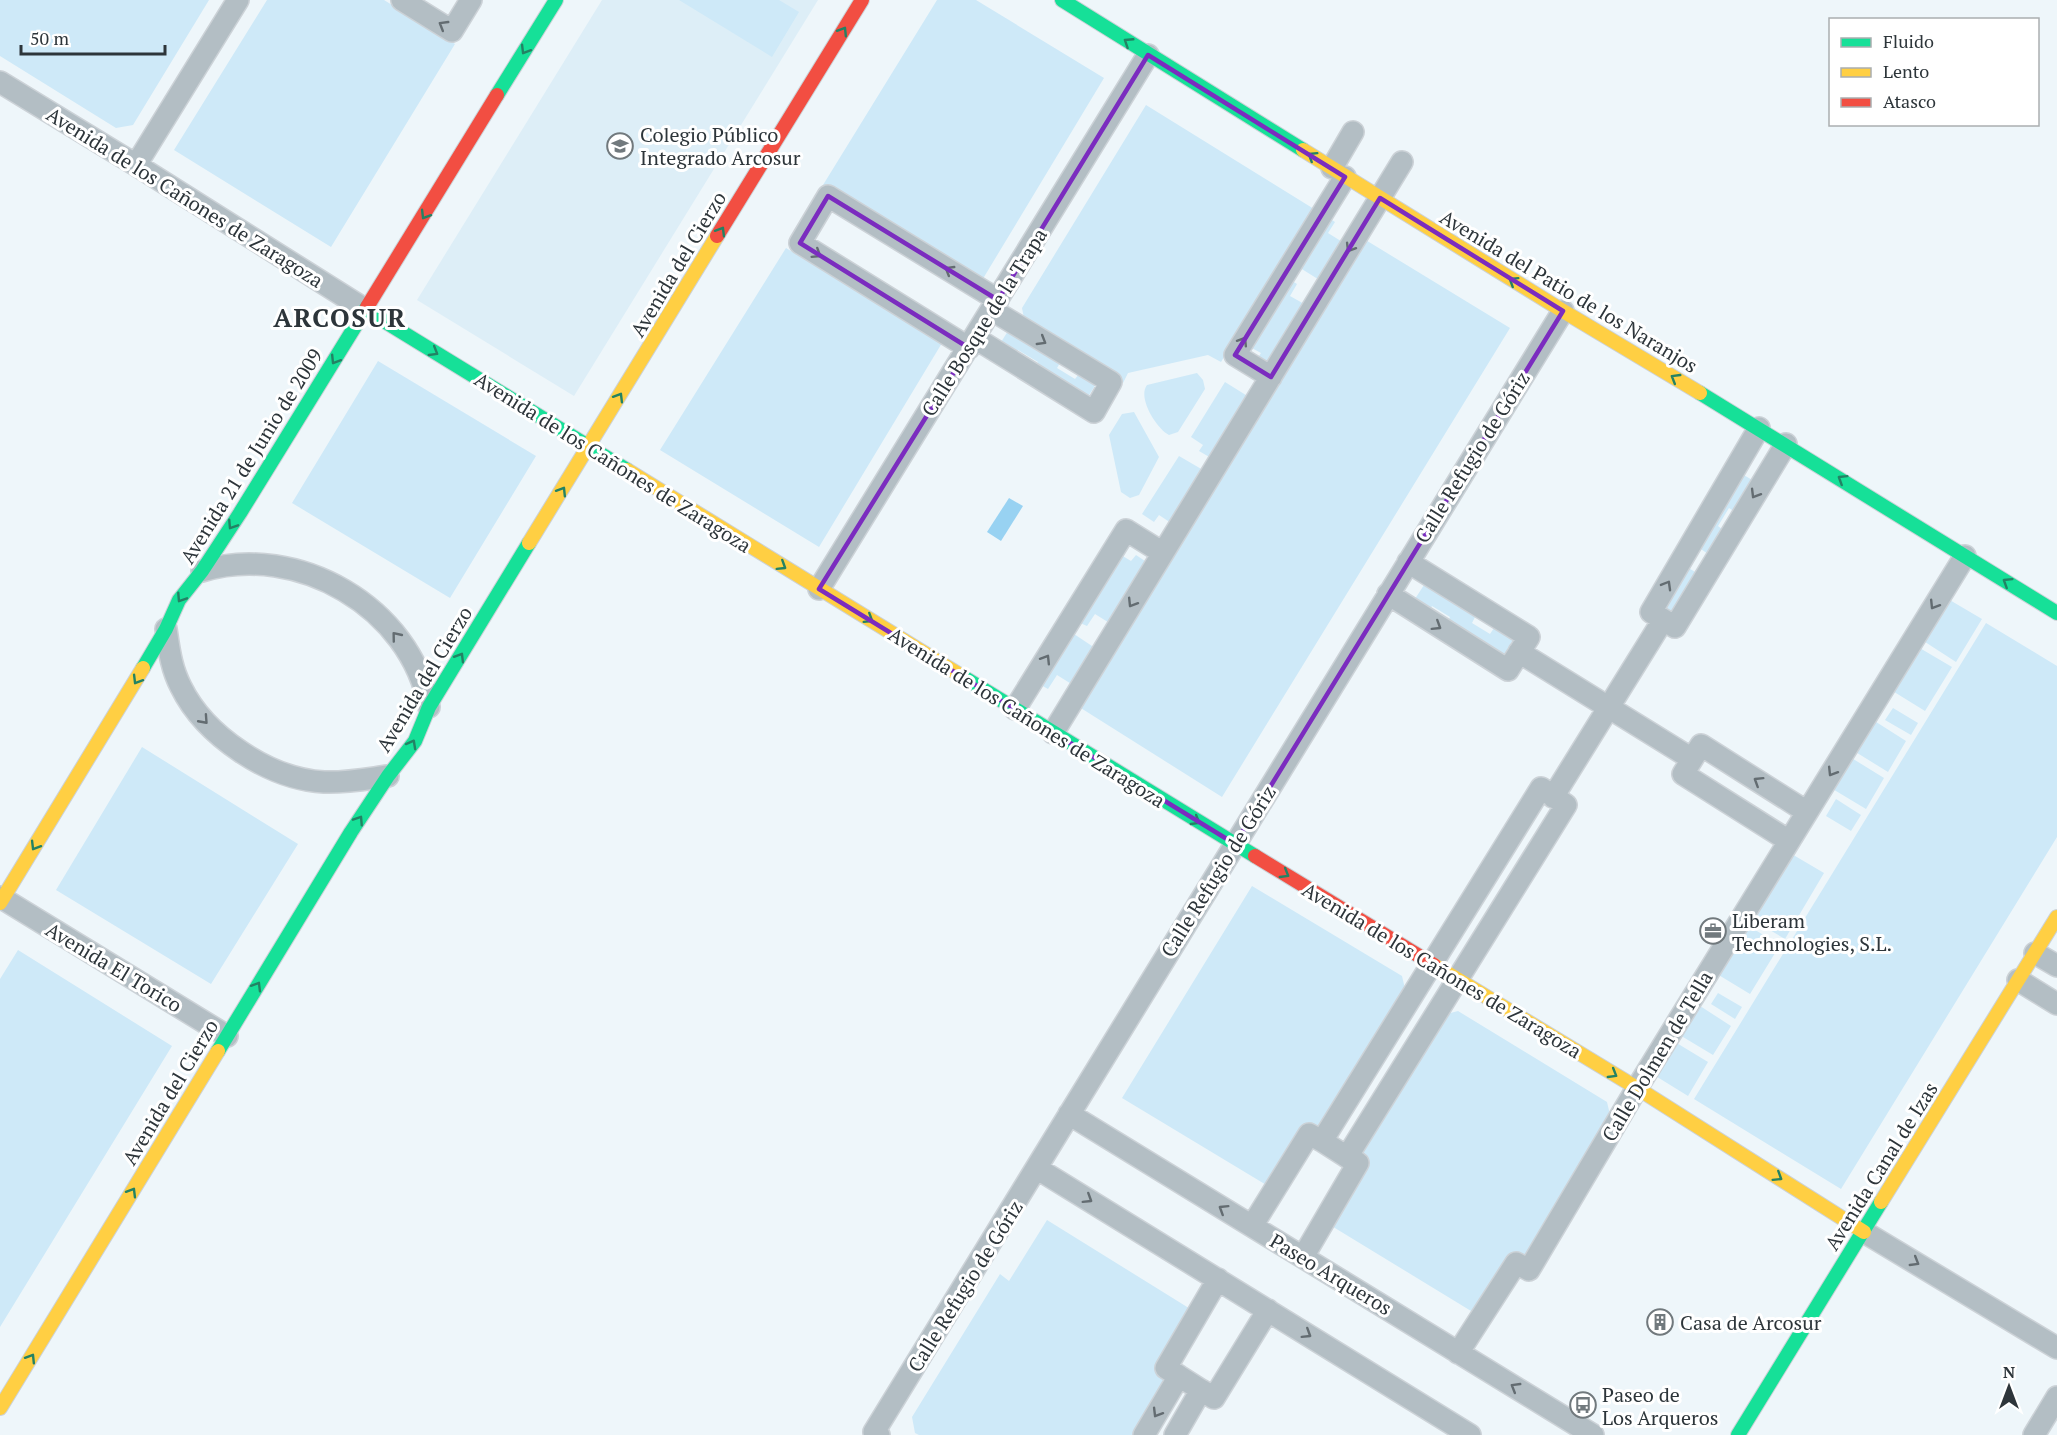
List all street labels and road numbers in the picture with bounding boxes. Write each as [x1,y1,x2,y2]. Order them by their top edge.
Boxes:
street label: Avenida de los Cañones de Zaragoza [42,100,328,294]
street label: Avenida del Cierzo [624,186,732,342]
street label: Avenida del Patio de los Naranjos [1435,203,1703,379]
street label: Calle Bosque de la Trapa [915,223,1053,421]
street label: Avenida 21 de Junio de 2009 [174,343,328,569]
street label: Avenida de los Cañones de Zaragoza [470,365,756,559]
street label: Calle Refugio de Góriz [1408,366,1536,548]
street label: Avenida del Cierzo [370,601,478,757]
street label: Avenida de los Cañones de Zaragoza [884,620,1170,814]
street label: Calle Refugio de Góriz [1154,780,1282,962]
street label: Avenida de los Cañones de Zaragoza [1297,876,1587,1064]
street label: Avenida El Torico [41,916,187,1018]
street label: Calle Dolmen de Tella [1595,966,1719,1146]
street label: Avenida del Cierzo [116,1014,224,1170]
street label: Avenida Canal de Izas [1818,1077,1944,1255]
street label: Calle Refugio de Góriz [901,1195,1029,1377]
street label: Paseo Arqueros [1265,1227,1397,1321]

